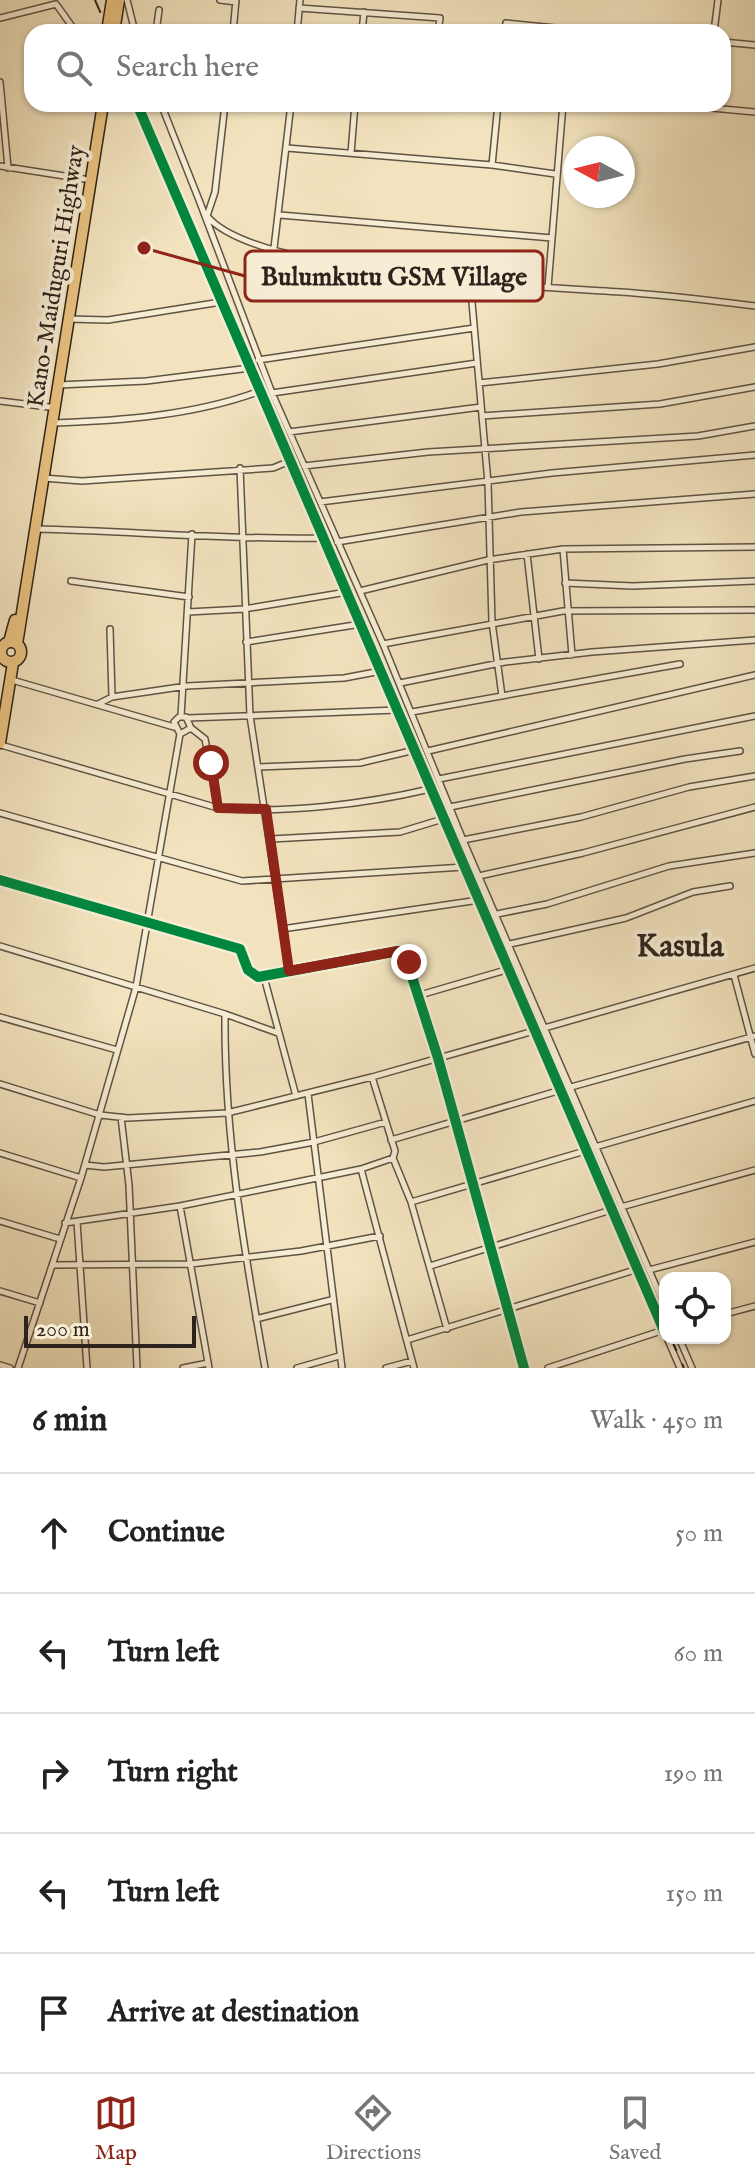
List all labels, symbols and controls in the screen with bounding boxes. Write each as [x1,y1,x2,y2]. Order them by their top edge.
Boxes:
search box [24,24,731,112]
icon: search [52,46,96,90]
text: Search here [116,49,259,87]
north arrow [563,136,635,208]
street label: Kano-Maiduguri Highway [20,143,93,410]
callout: Bulumkutu GSM Village [245,251,543,301]
text: Bulumkutu GSM Village [261,261,527,294]
route start [193,745,229,781]
district label: Kasula [636,927,725,968]
route end [391,944,427,980]
map controls [659,1272,731,1344]
button: locate [659,1272,731,1344]
scale bar [24,1312,196,1348]
text: 200 m [36,1316,90,1344]
text: 6 min [32,1399,107,1442]
text: Walk · 450 m [590,1404,723,1437]
icon: ahead [32,1511,76,1555]
text: Continue [108,1514,225,1552]
text: 50 m [675,1517,723,1550]
icon: left [32,1631,76,1675]
text: Turn left [108,1634,219,1672]
text: 60 m [674,1637,723,1670]
icon: right [32,1751,76,1795]
text: Turn right [108,1754,238,1792]
text: 190 m [663,1757,723,1790]
icon: left [32,1871,76,1915]
text: Turn left [108,1874,219,1912]
text: 150 m [665,1877,723,1910]
icon: arrive [32,1991,76,2035]
text: Arrive at destination [108,1994,359,2032]
tab: Map [94,2091,138,2167]
tab: Directions [326,2091,421,2167]
tab: Saved [609,2091,661,2167]

